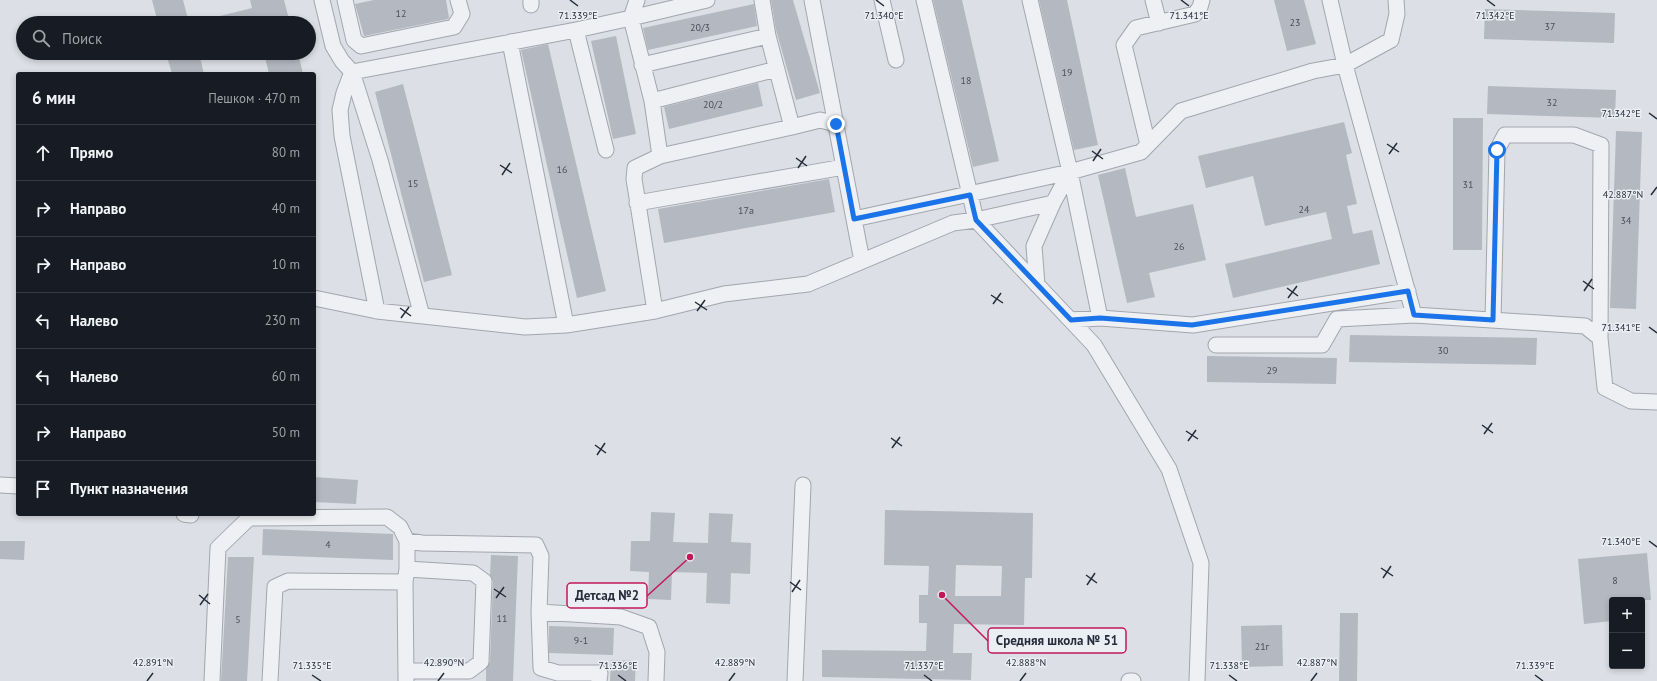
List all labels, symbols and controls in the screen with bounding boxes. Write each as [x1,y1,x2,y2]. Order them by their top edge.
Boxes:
house number: 12 [396,7,406,20]
text: 71.339°E [559,9,598,22]
text: 71.340°E [865,9,904,22]
text: 71.341°E [1170,9,1209,22]
text: 71.342°E [1476,9,1515,22]
search box [16,16,316,60]
house number: 23 [1290,16,1300,29]
house number: 37 [1545,20,1555,33]
house number: 20/3 [690,21,710,34]
icon: search [30,27,52,49]
text: Поиск [62,29,102,48]
house number: 19 [1062,66,1072,79]
house number: 18 [961,74,971,87]
text: 6 мин [32,87,76,109]
text: Пешком · 470 m [208,90,300,107]
house number: 32 [1547,96,1557,109]
house number: 20/2 [703,98,723,111]
text: 71.342°E [1602,107,1641,120]
route end [827,115,845,133]
route start [1488,141,1506,159]
icon: ahead [32,142,54,164]
text: Прямо [70,143,113,162]
text: 80 m [272,144,300,161]
house number: 16 [557,163,567,176]
house number: 15 [408,177,418,190]
house number: 31 [1463,178,1473,191]
text: 42.887°N [1603,188,1643,201]
icon: right [32,198,54,220]
text: Направо [70,199,126,218]
text: 40 m [272,200,300,217]
house number: 24 [1299,203,1310,216]
house number: 17а [738,204,754,217]
house number: 34 [1621,214,1632,227]
house number: 26 [1174,240,1184,253]
icon: right [32,254,54,276]
text: Направо [70,255,126,274]
text: 10 m [272,256,300,273]
icon: left [32,310,54,332]
text: Налево [70,311,118,330]
text: 230 m [265,312,300,329]
text: 71.341°E [1602,321,1641,334]
house number: 30 [1438,344,1449,357]
house number: 29 [1267,364,1277,377]
icon: left [32,366,54,388]
text: Налево [70,367,118,386]
text: 60 m [272,368,300,385]
icon: right [32,422,54,444]
text: Направо [70,423,126,442]
text: 50 m [272,424,300,441]
icon: arrive [32,478,54,500]
text: Пункт назначения [70,479,188,498]
text: 71.340°E [1602,535,1641,548]
house number: 4 [325,538,331,551]
house number: 8 [1612,574,1618,587]
callout: Детсад №2 [567,583,647,608]
text: Детсад №2 [575,587,639,604]
map controls [1609,597,1645,669]
button: + [1609,597,1645,633]
house number: 11 [497,612,507,625]
house number: 5 [235,613,241,626]
callout: Средняя школа № 51 [988,628,1126,653]
text: Средняя школа № 51 [996,632,1118,649]
button: − [1609,633,1645,669]
house number: 9-1 [574,634,588,647]
house number: 21г [1255,640,1270,653]
text: 42.891°N [133,656,173,669]
text: 42.890°N [424,656,464,669]
text: 42.889°N [715,656,755,669]
text: 42.888°N [1006,656,1046,669]
text: 42.887°N [1297,656,1337,669]
text: 71.335°E [293,659,332,672]
text: 71.336°E [599,659,638,672]
text: 71.337°E [905,659,944,672]
text: 71.338°E [1210,659,1249,672]
text: 71.339°E [1516,659,1555,672]

